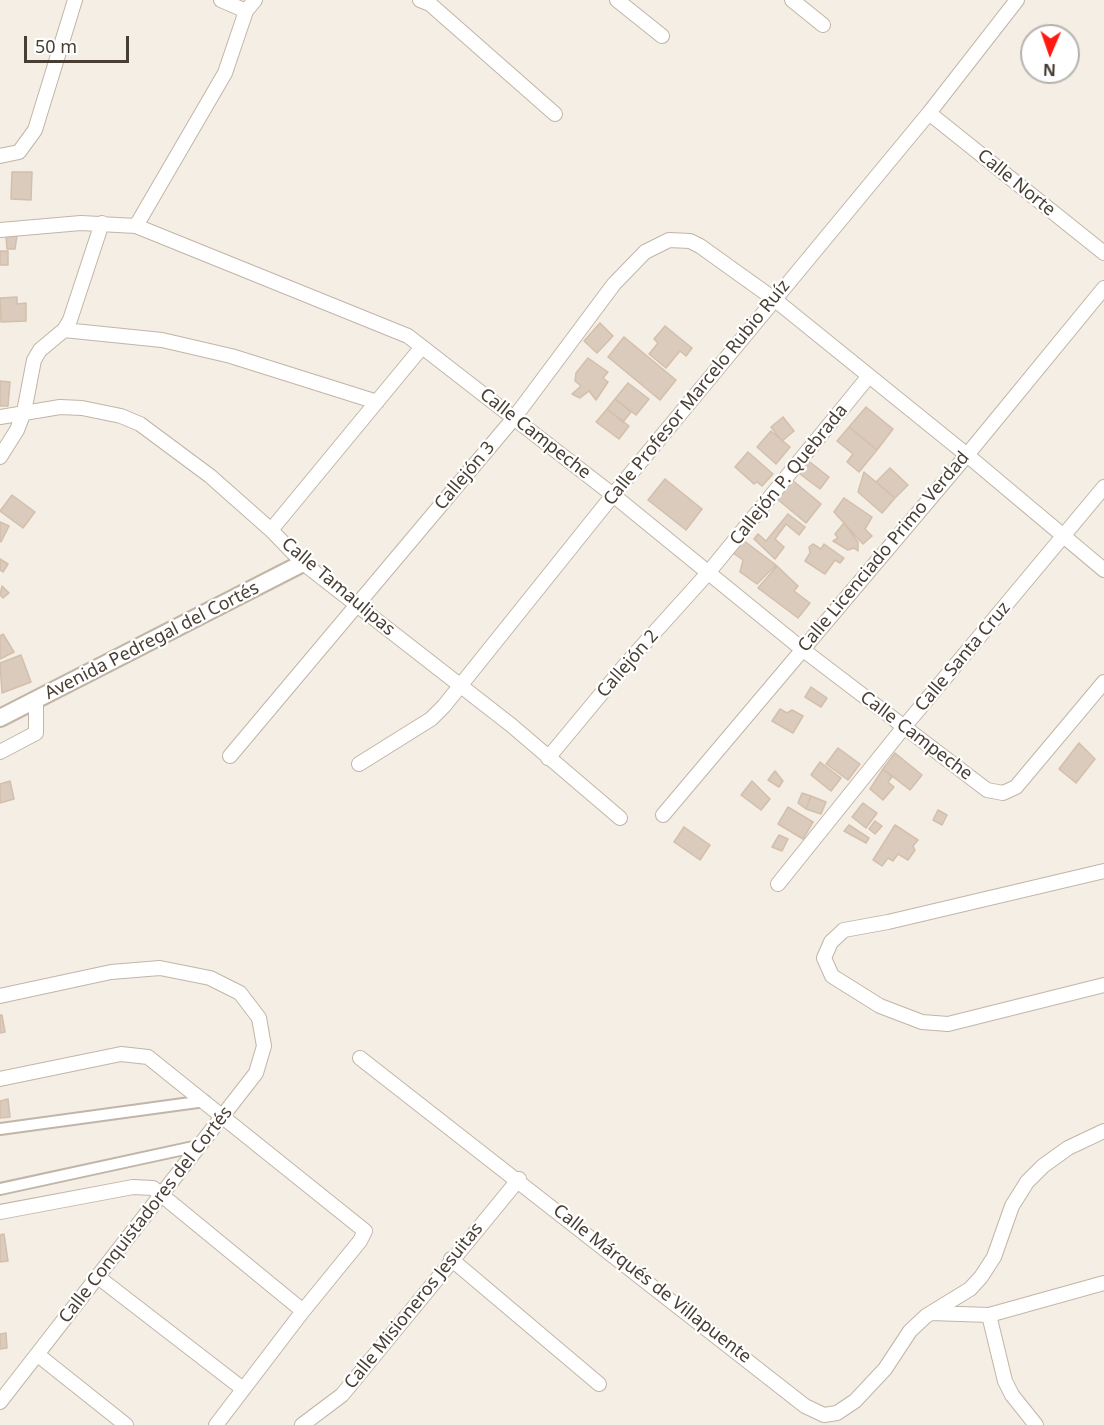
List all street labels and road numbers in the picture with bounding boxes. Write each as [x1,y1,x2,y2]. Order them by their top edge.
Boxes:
street label: Calle Norte [973,145,1059,221]
street label: Calle Profesor Marcelo Rubio Ruíz [599,276,795,510]
street label: Calle Campeche [475,384,595,484]
street label: Callejón P. Quebrada [726,400,852,550]
street label: Callejón 3 [430,437,500,515]
street label: Calle Licenciado Primo Verdad [794,447,974,657]
street label: Calle Tamaulipas [277,533,399,641]
street label: Avenida Pedregal del Cortés [41,577,263,705]
street label: Calle Santa Cruz [911,598,1015,716]
street label: Callejón 2 [593,626,663,702]
street label: Calle Campeche [856,687,976,785]
street label: Calle Conquistadores del Cortés [55,1102,237,1328]
street label: Calle Márqués de Villapuente [549,1200,755,1368]
street label: Calle Misioneros Jesuitas [340,1218,488,1394]

